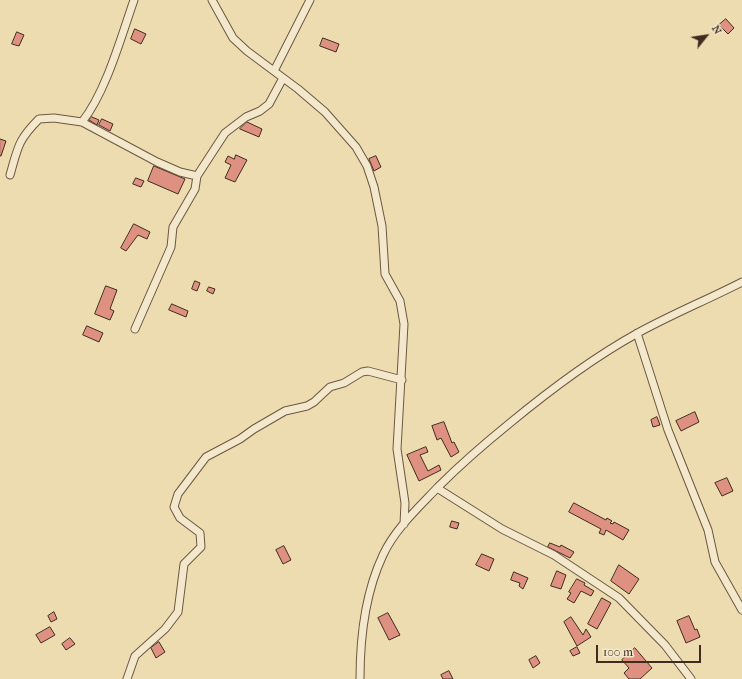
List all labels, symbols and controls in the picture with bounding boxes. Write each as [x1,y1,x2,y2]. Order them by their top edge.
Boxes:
north arrow [686,16,726,56]
text: N [709,23,725,37]
scale bar [598,637,703,663]
text: 100 m [603,645,633,659]

